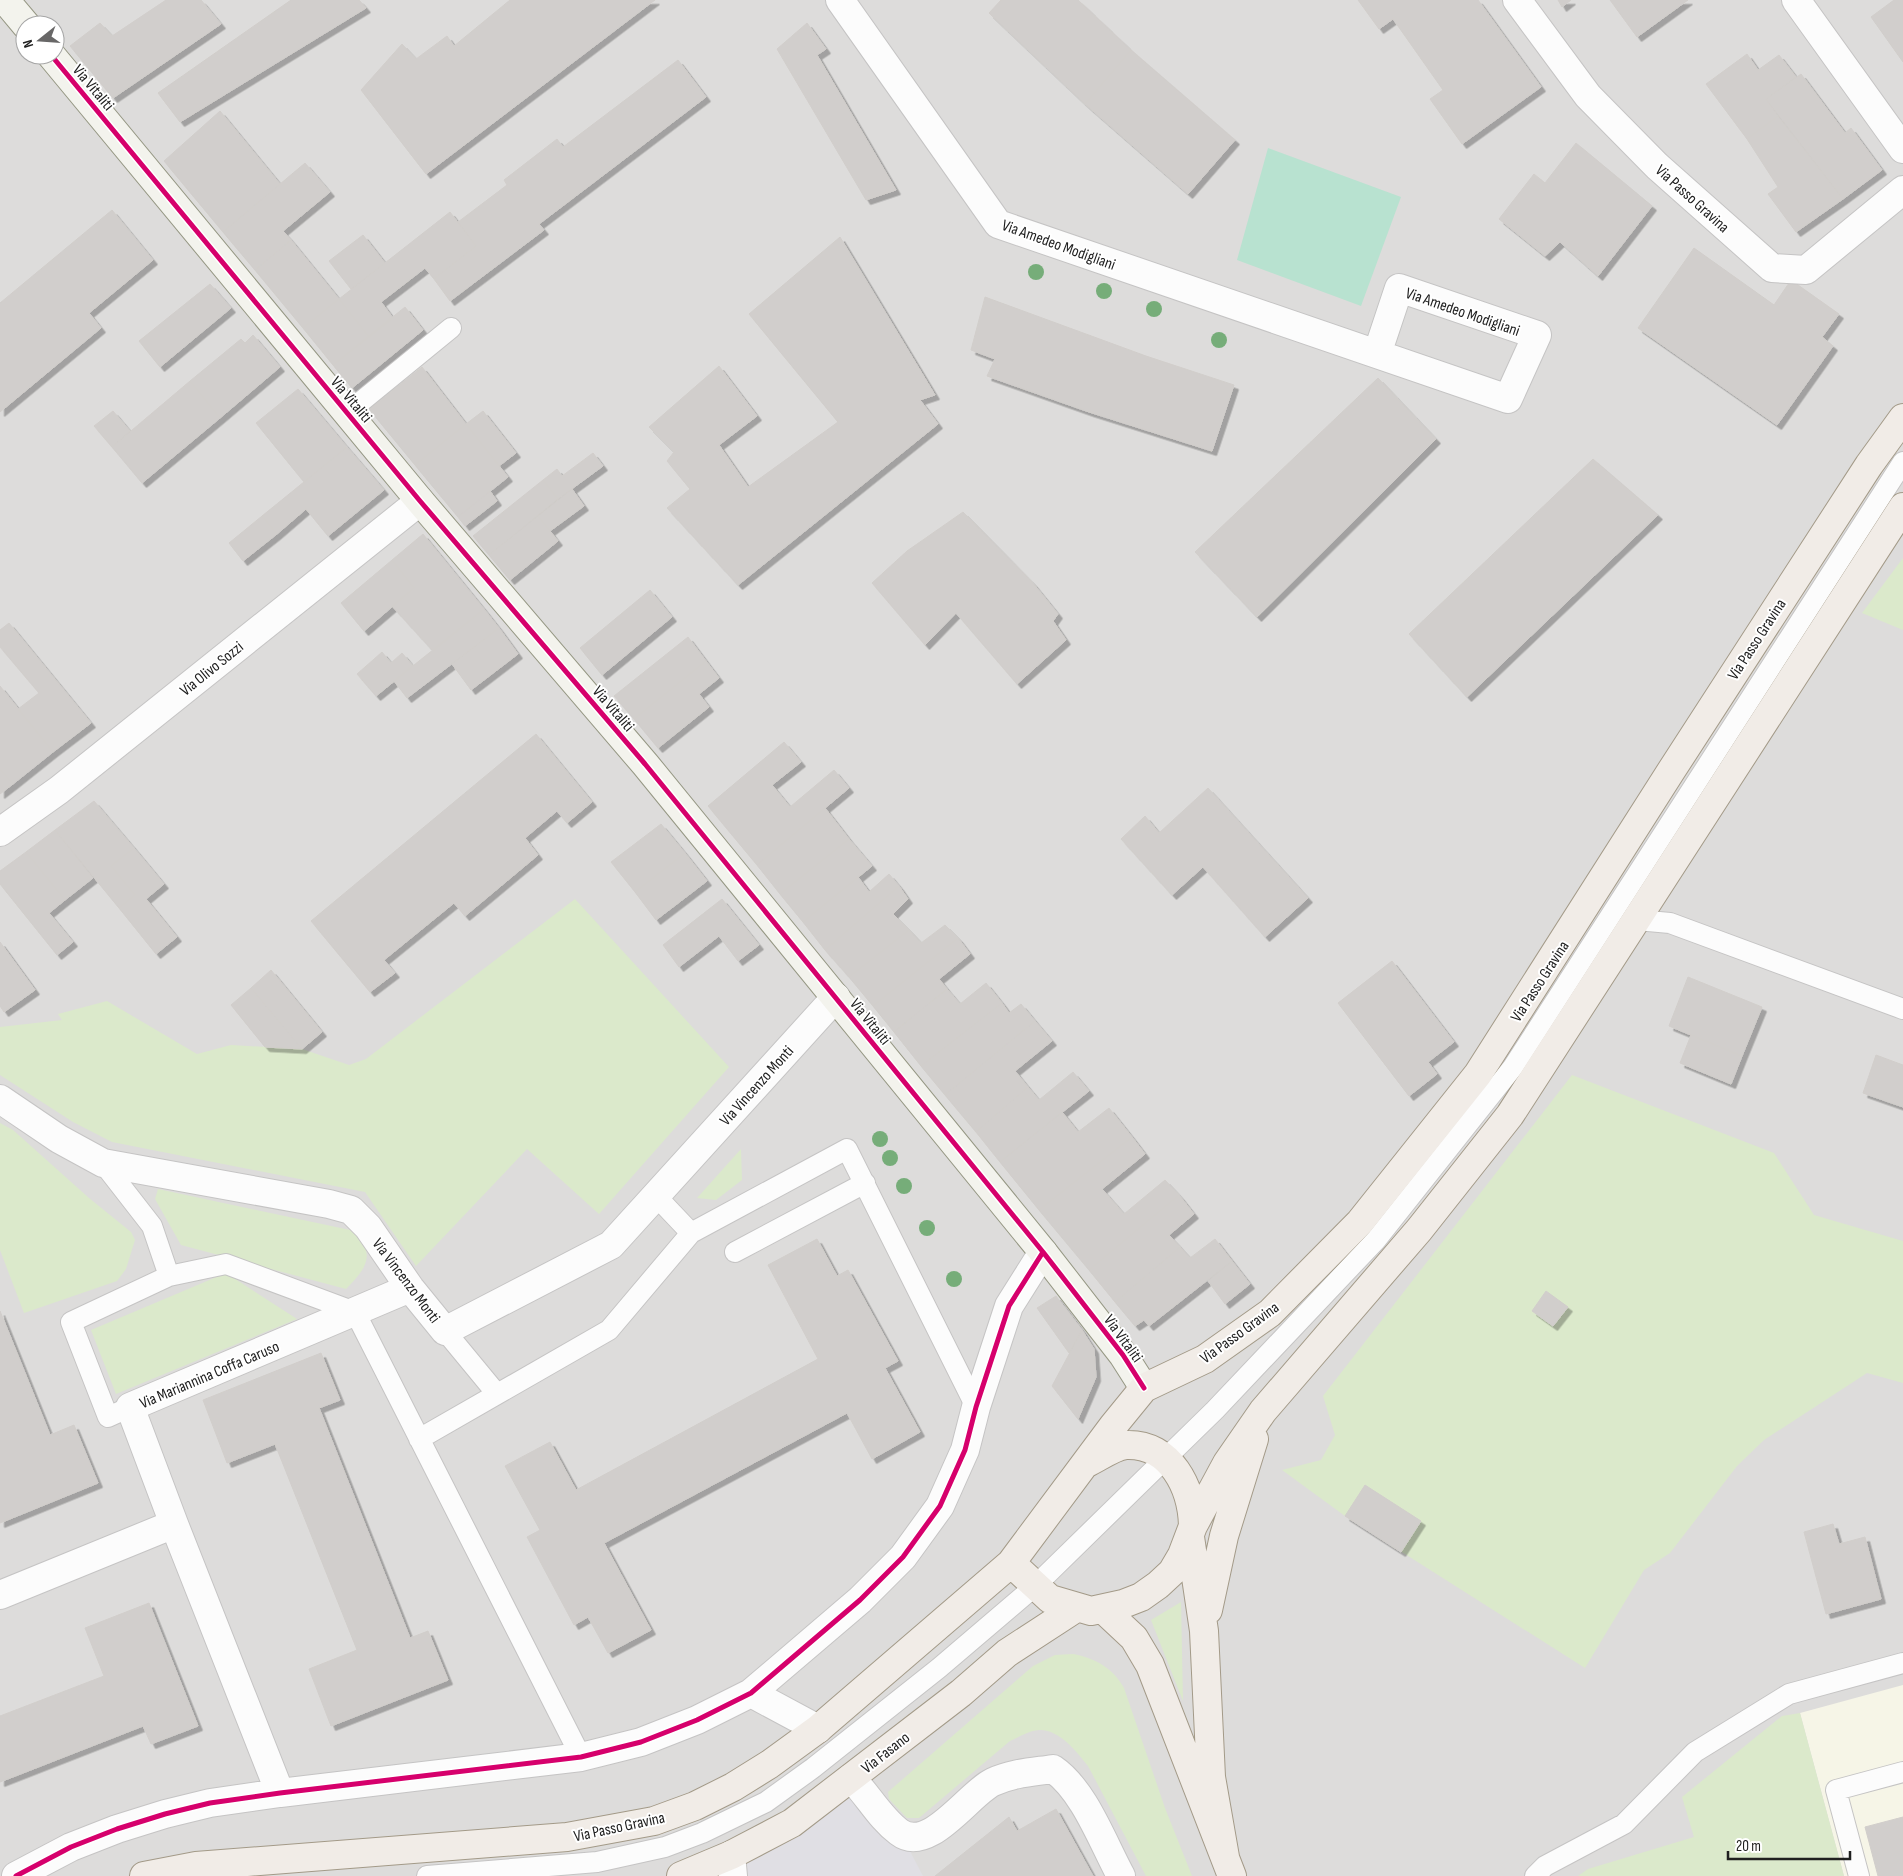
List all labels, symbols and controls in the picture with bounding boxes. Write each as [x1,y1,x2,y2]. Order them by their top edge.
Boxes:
north arrow [15,15,65,65]
text: N [19,38,37,50]
street label: Via Vitaliti [68,61,118,115]
street label: Via Passo Gravina [1651,161,1733,237]
street label: Via Amedeo Modigliani [999,216,1118,275]
street label: Via Amedeo Modigliani [1403,284,1522,341]
street label: Via Vitaliti [326,373,376,427]
street label: Via Passo Gravina [1724,596,1790,684]
street label: Via Olivo Sozzi [176,638,248,701]
street label: Via Vitaliti [588,682,638,736]
street label: Via Passo Gravina [1507,938,1573,1026]
street label: Via Vitaliti [845,995,894,1049]
street label: Via Vincenzo Monti [716,1042,798,1130]
street label: Via Vincenzo Monti [368,1235,444,1327]
street label: Via Passo Gravina [1197,1298,1283,1368]
street label: Via Vitaliti [1099,1311,1146,1366]
street label: Via Mariannina Coffa Caruso [137,1337,282,1413]
street label: Via Fasano [858,1728,914,1778]
street label: Via Passo Gravina [572,1809,667,1846]
scale bar [1728,1828,1850,1860]
text: 20 m [1736,1837,1761,1856]

